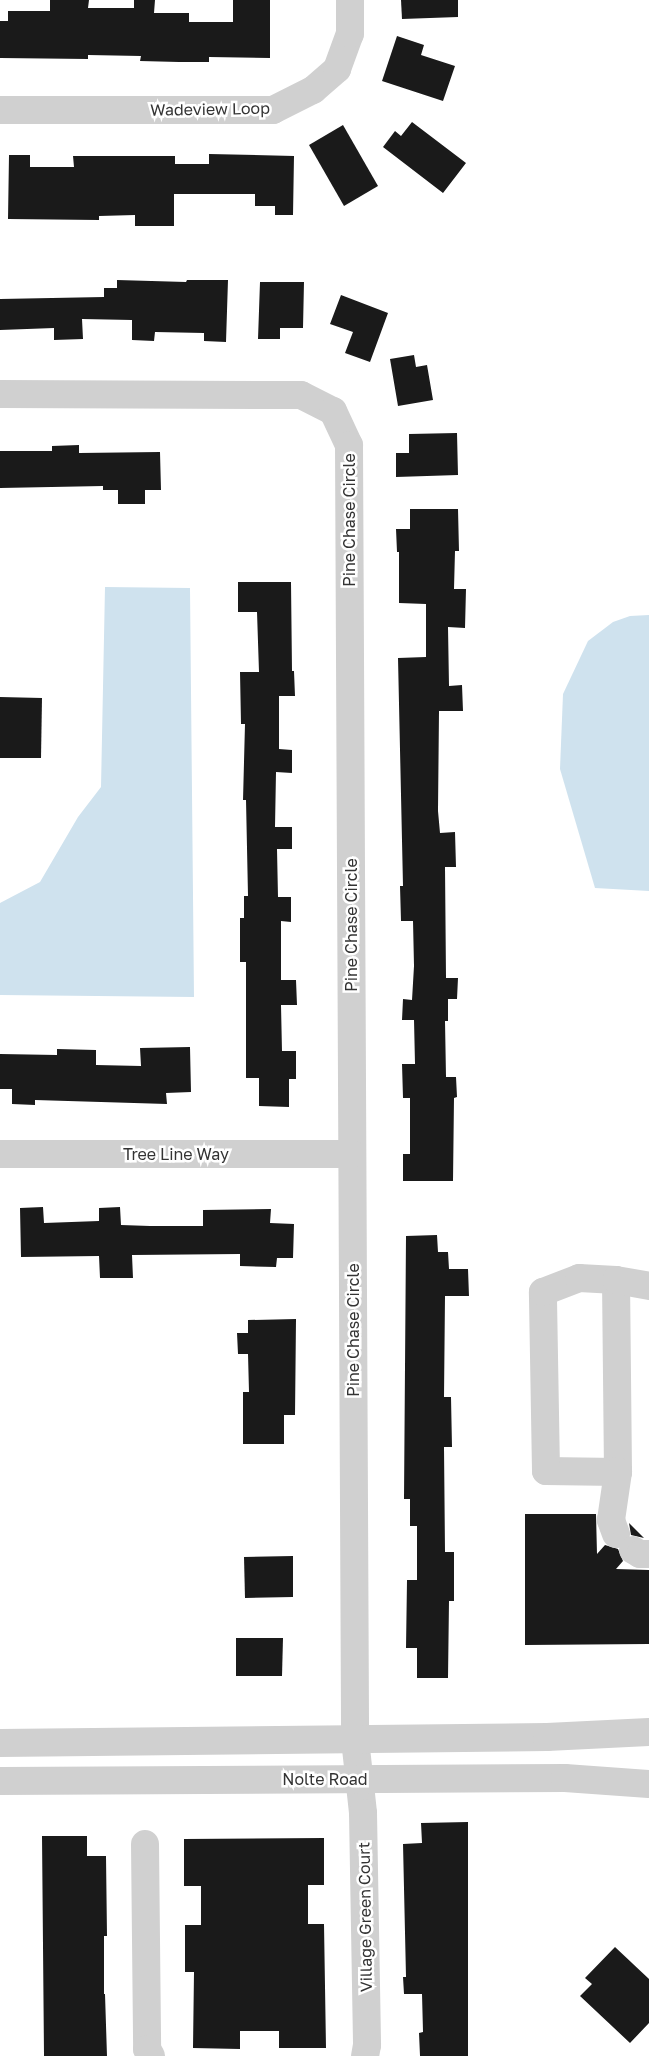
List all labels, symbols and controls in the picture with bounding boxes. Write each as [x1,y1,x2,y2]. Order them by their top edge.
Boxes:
street label: Wadeview Loop [150,98,270,120]
street label: Pine Chase Circle [339,453,359,587]
street label: Pine Chase Circle [341,858,361,992]
street label: Tree Line Way [123,1144,229,1164]
street label: Pine Chase Circle [343,1263,363,1397]
street label: Nolte Road [282,1769,368,1789]
street label: Village Green Court [354,1842,376,1992]

